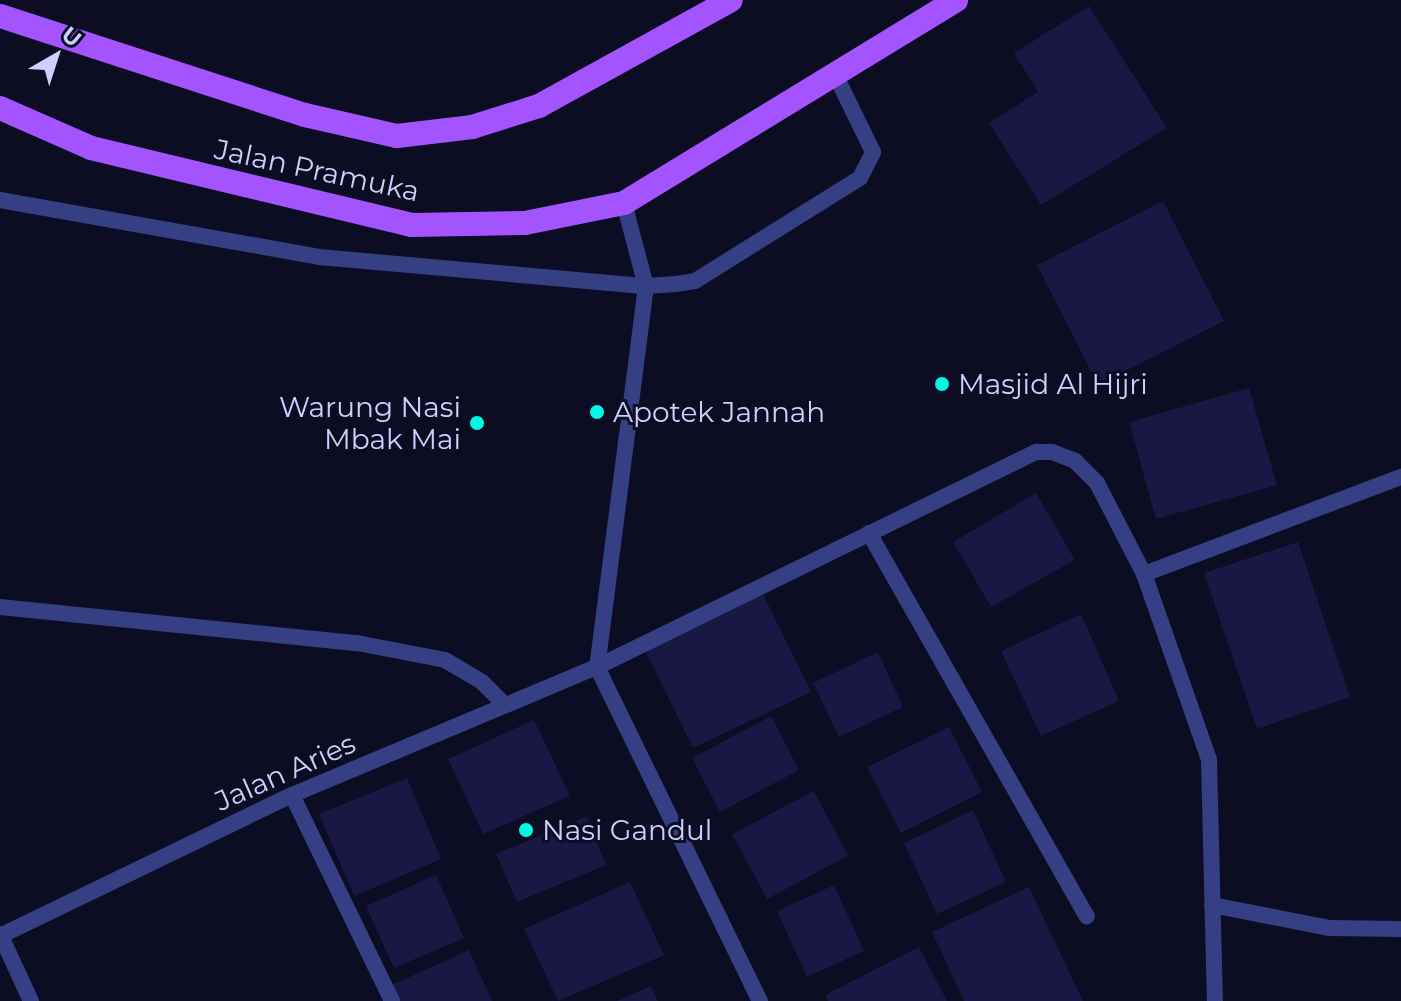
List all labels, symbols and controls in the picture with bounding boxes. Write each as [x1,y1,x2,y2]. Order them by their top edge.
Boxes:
north arrow [16,16,96,96]
text: U [56,21,87,53]
street label: Jalan Pramuka [212,132,422,208]
place label: Masjid Al Hijri [958,367,1148,401]
marker: Masjid Al Hijri [933,375,951,393]
place label: Warung Nasi Mbak Mai [279,390,461,456]
place label: Apotek Jannah [613,395,825,429]
marker: Apotek Jannah [588,403,606,421]
marker: Warung Nasi Mbak Mai [468,414,486,432]
street label: Jalan Aries [210,726,360,818]
place label: Nasi Gandul [542,813,712,847]
marker: Nasi Gandul [517,821,535,839]

